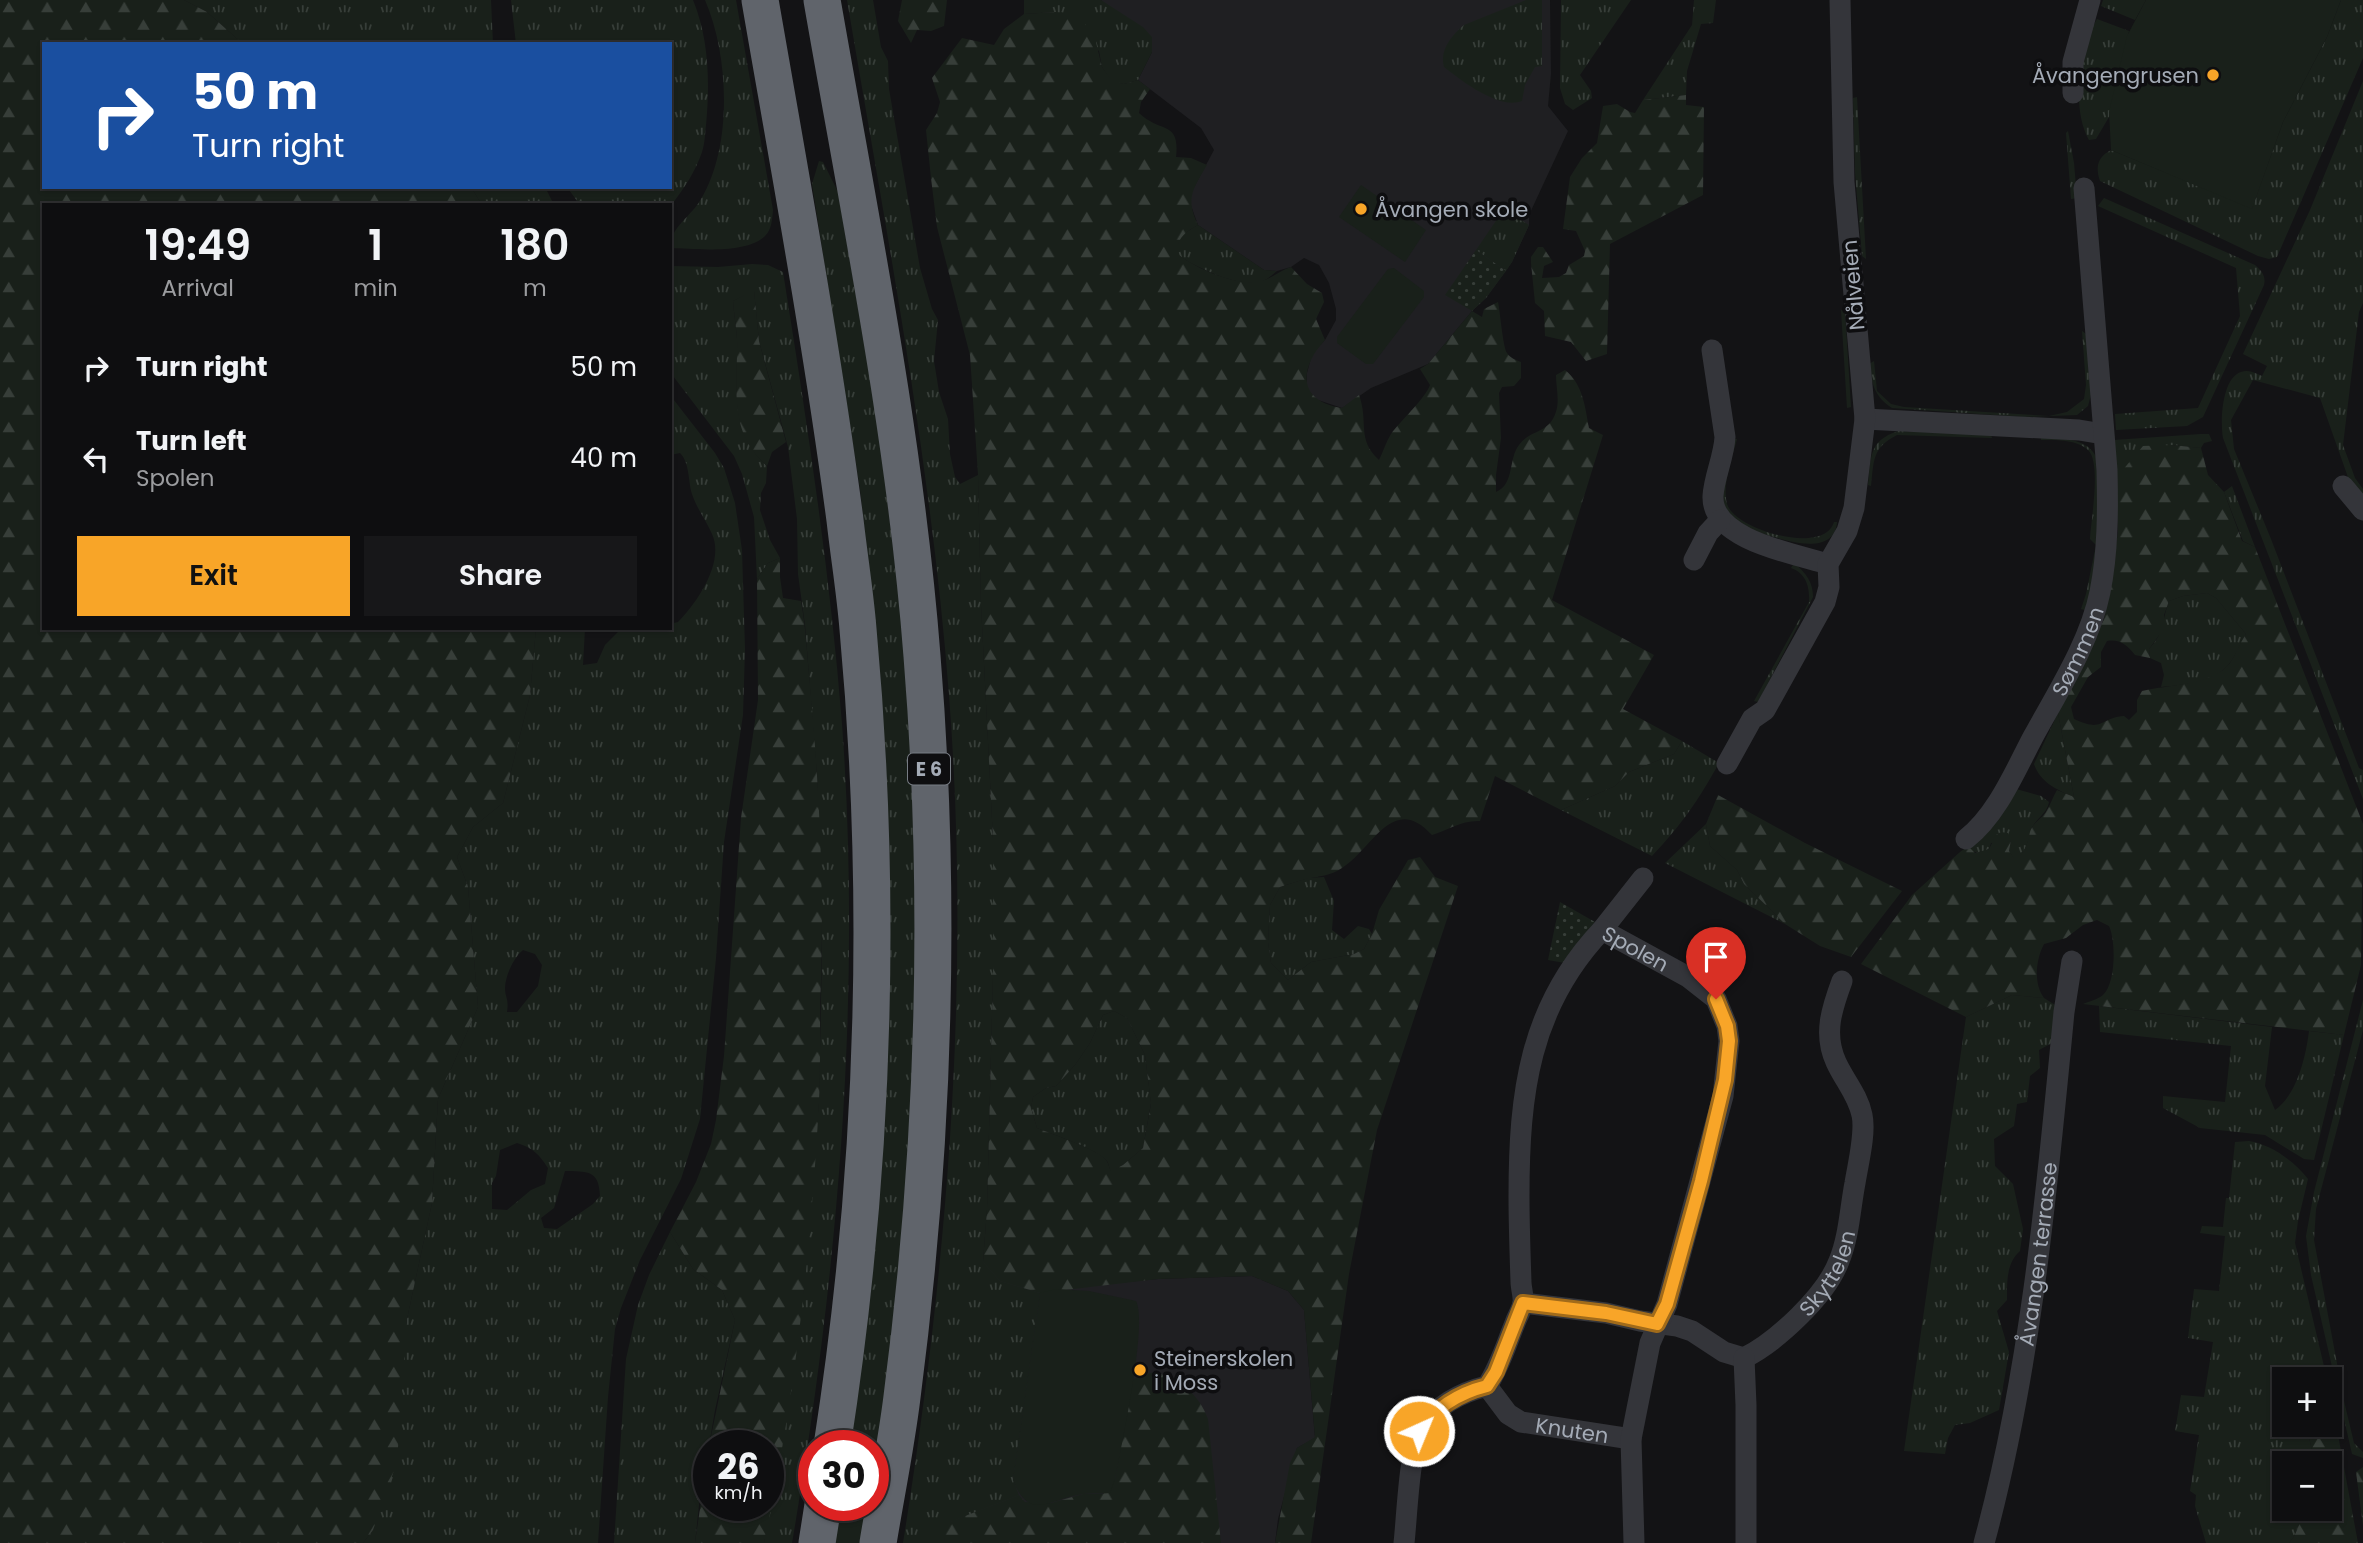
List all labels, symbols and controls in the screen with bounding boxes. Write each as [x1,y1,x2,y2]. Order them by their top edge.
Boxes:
text: 50 m [192,58,318,126]
place label: Åvangengrusen [2032,61,2199,90]
marker: Åvangengrusen [2205,67,2221,83]
icon: right [77,70,168,161]
text: Turn right [192,123,344,168]
place label: Åvangen skole [1375,195,1528,224]
marker: Åvangen skole [1353,201,1369,217]
text: 19:49 [144,216,251,275]
text: 1 [368,216,383,275]
text: 180 [500,216,569,275]
street label: Nålveien [1835,239,1871,331]
text: Arrival [162,272,234,304]
text: min [354,272,398,304]
text: m [523,272,547,304]
icon: right [77,349,115,387]
text: Turn right [136,349,268,385]
text: 50 m [571,349,637,385]
text: Turn left [136,423,247,459]
icon: left [77,440,115,478]
text: 40 m [571,440,637,476]
text: Spolen [136,462,214,494]
button: Exit [77,536,350,616]
button: Share [364,536,637,616]
street label: Sømmen [2044,603,2110,701]
road number: E 6 [908,754,950,784]
street label: Spolen [1597,918,1674,978]
pin [1686,927,1746,999]
icon: arrive [1697,938,1735,976]
street label: Åvangen terrasse [2011,1161,2064,1348]
street label: Skyttelen [1792,1228,1862,1322]
place label: Steinerskolen i Moss [1154,1344,1293,1397]
marker: Steinerskolen i Moss [1132,1362,1148,1378]
map controls [2272,1367,2342,1521]
button: + [2272,1367,2342,1437]
position arrow [1382,1394,1456,1468]
street label: Knuten [1534,1410,1611,1450]
speed limit sign: 30 [798,1430,889,1521]
text: 26 [717,1442,760,1491]
button: − [2272,1451,2342,1521]
text: km/h [715,1480,762,1505]

